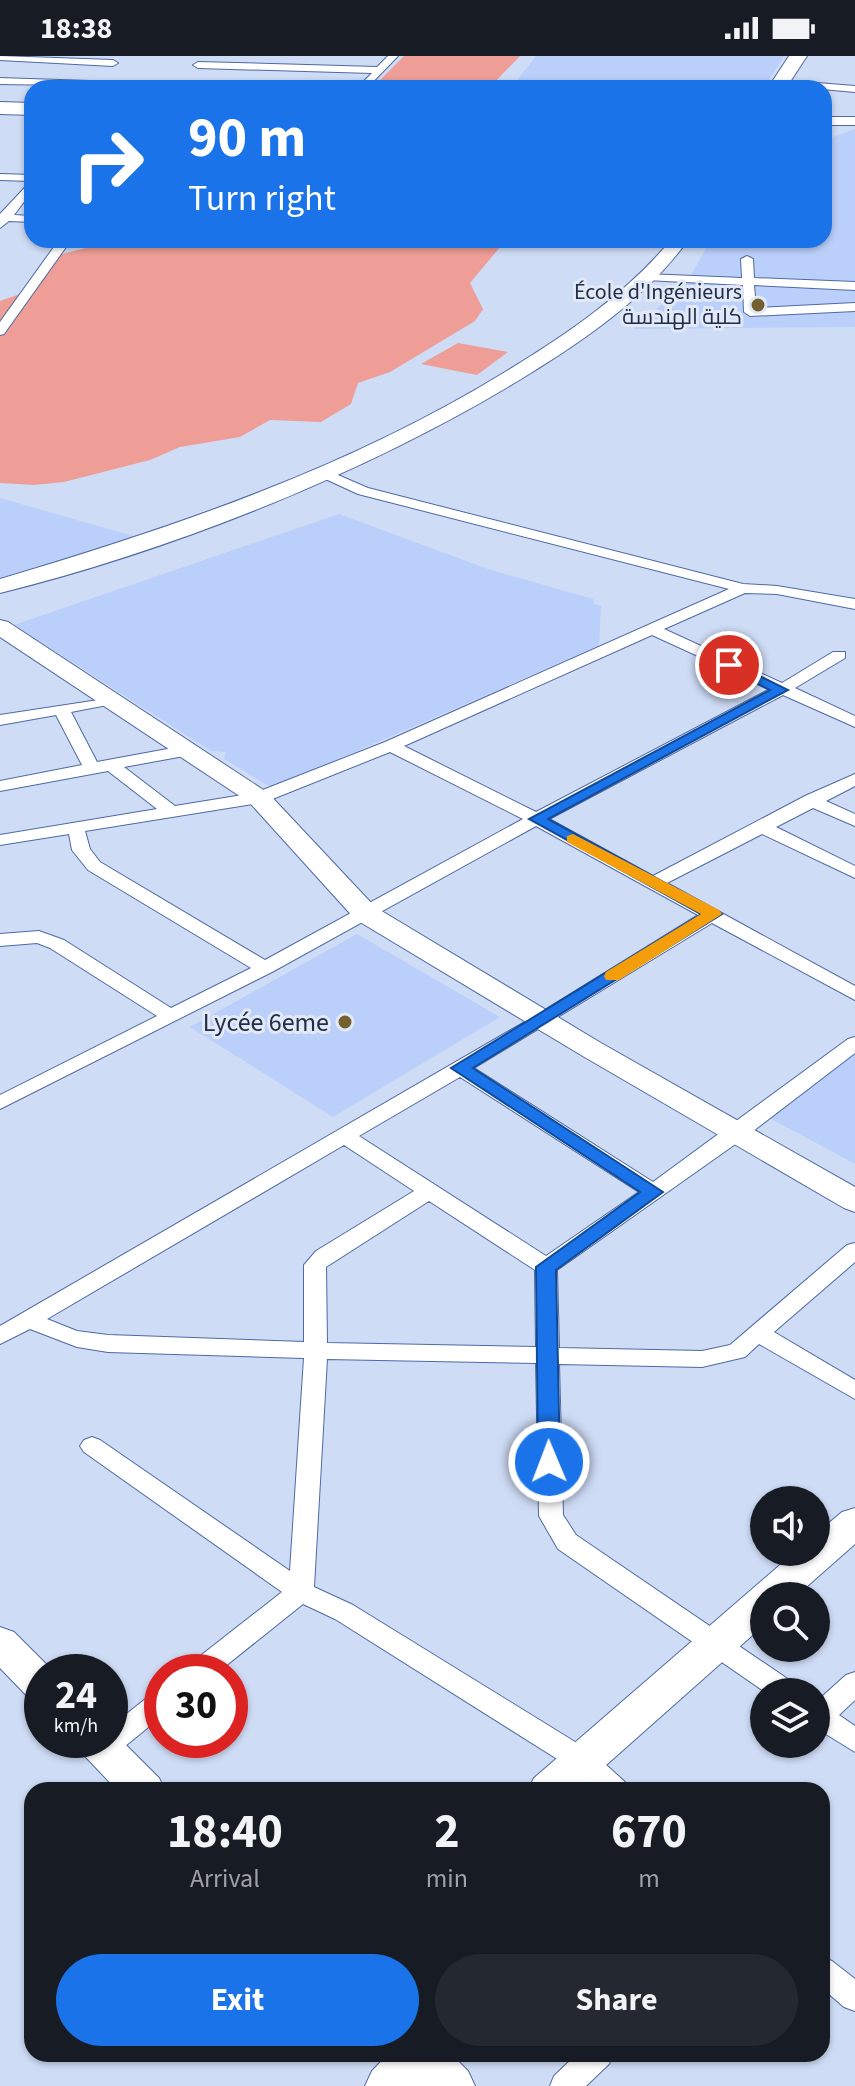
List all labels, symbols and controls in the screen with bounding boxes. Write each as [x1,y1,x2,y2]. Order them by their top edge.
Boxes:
text: 18:38 [40,7,112,50]
text: 90 m [188,99,306,178]
icon: right [56,112,160,216]
text: Turn right [188,173,336,224]
place label: École d'Ingénieurs كلية الهندسة [574,276,742,333]
marker: École d'Ingénieurs كلية الهندسة [749,296,767,314]
pin [695,631,763,699]
icon: arrive [707,643,751,687]
place label: Lycée 6eme [203,1004,329,1041]
marker: Lycée 6eme [336,1013,354,1031]
position arrow [507,1420,591,1504]
map controls [750,1486,830,1758]
button: sound [750,1486,830,1566]
button: search [750,1582,830,1662]
speed limit sign: 30 [144,1654,248,1758]
text: 24 [55,1667,97,1724]
button: layers [750,1678,830,1758]
text: km/h [54,1712,98,1740]
text: 18:40 [167,1798,283,1866]
text: 2 [434,1798,460,1866]
text: 670 [611,1798,687,1866]
text: Arrival [190,1860,260,1897]
text: min [426,1860,468,1897]
text: m [638,1860,660,1897]
button: Exit [56,1954,419,2046]
button: Share [435,1954,798,2046]

